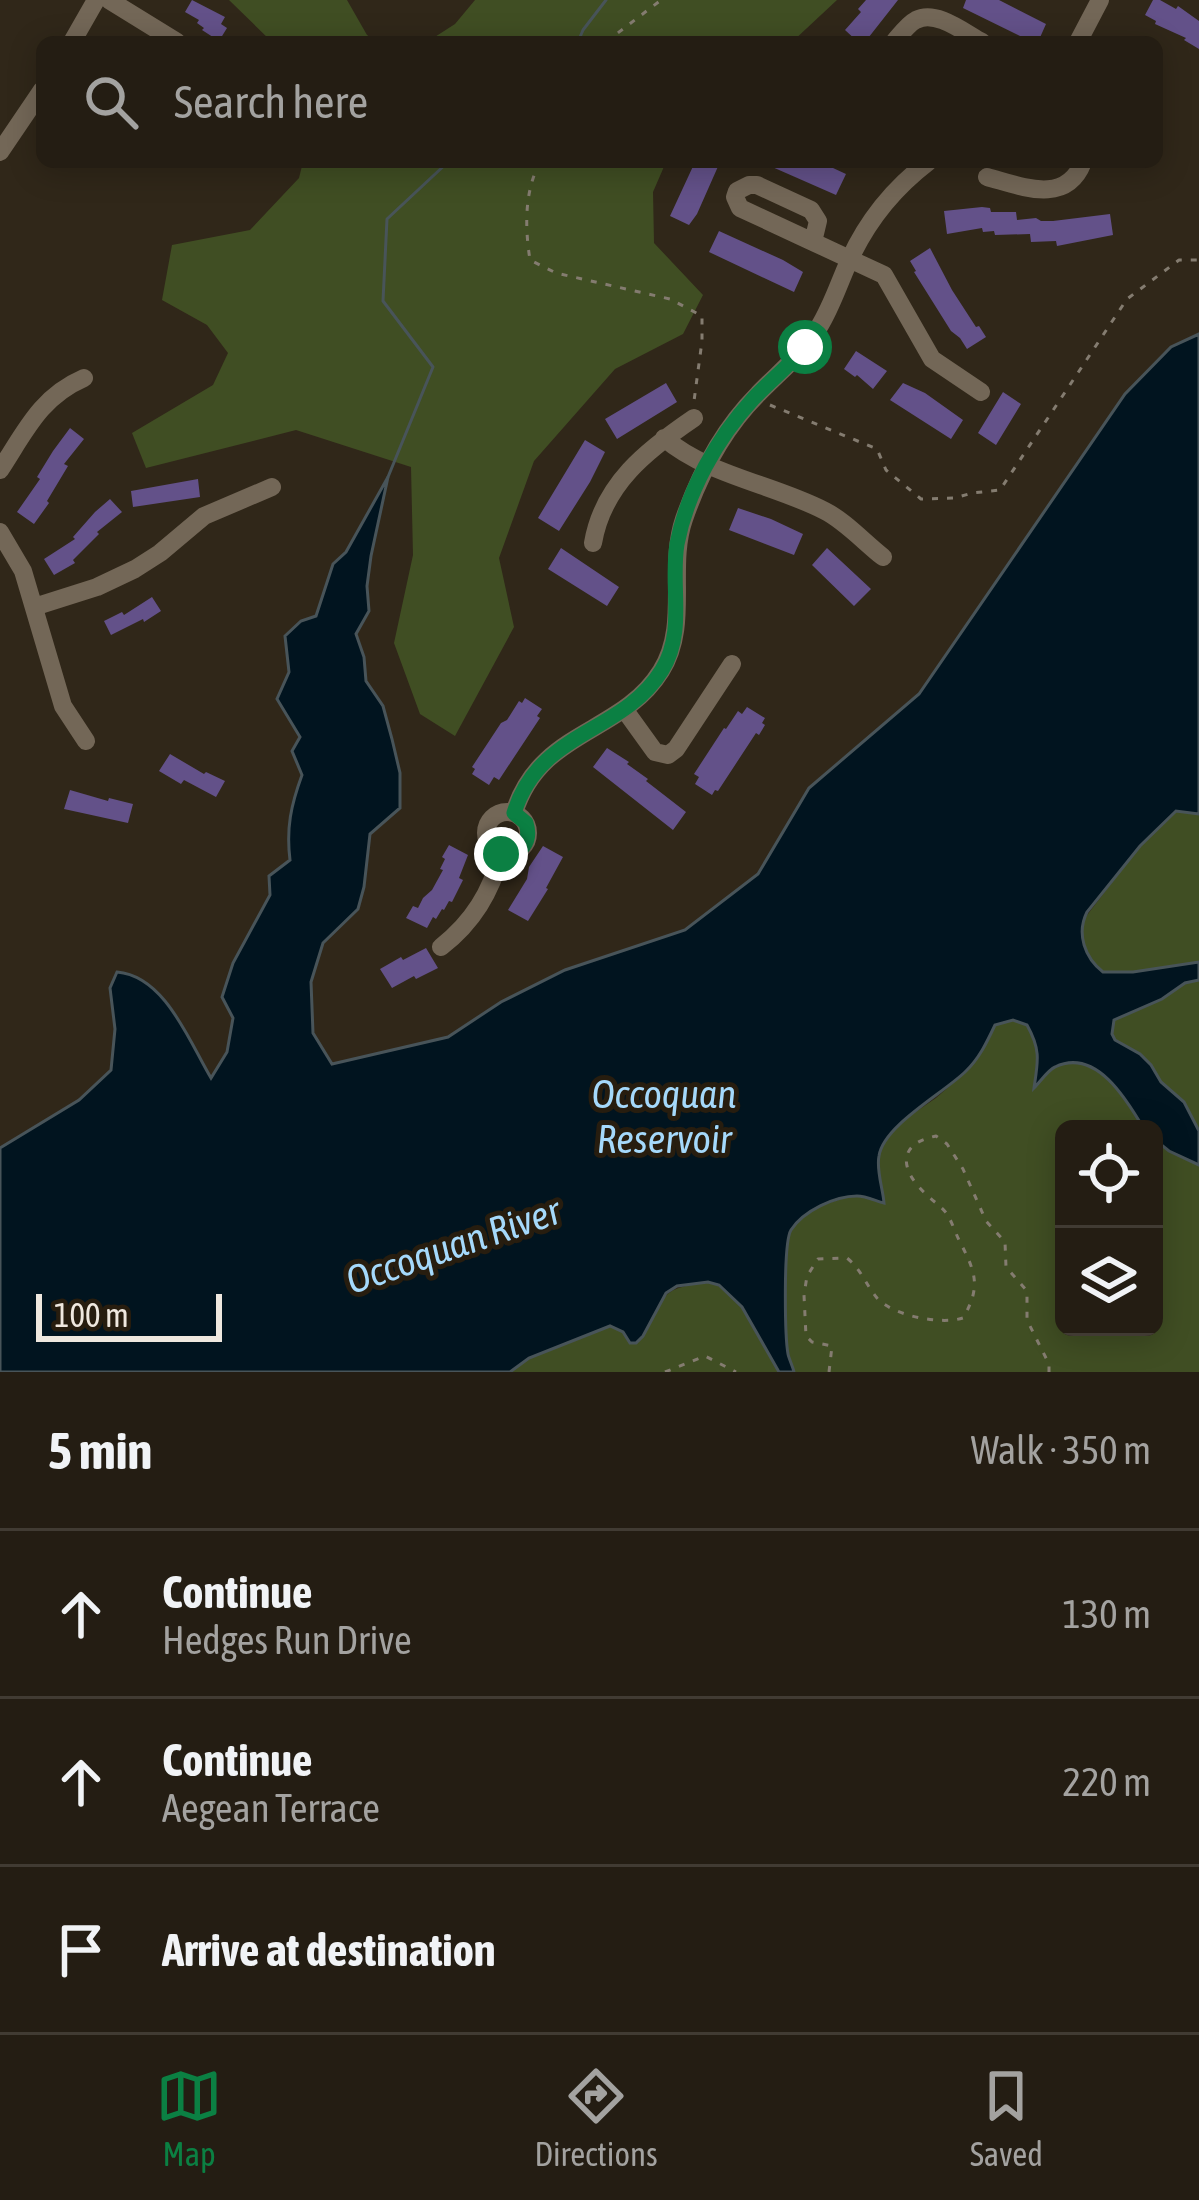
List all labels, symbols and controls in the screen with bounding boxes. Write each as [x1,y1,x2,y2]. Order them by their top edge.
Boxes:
search box [36,36,1163,168]
icon: search [78,69,144,135]
text: Search here [174,76,368,128]
route start [778,320,832,374]
route end [474,827,528,881]
water label: Occoquan Reservoir [592,1072,736,1161]
map controls [1055,1120,1163,1336]
button: locate [1055,1120,1163,1228]
water label: Occoquan River [340,1187,567,1302]
button: layers [1055,1228,1163,1336]
scale bar [36,1288,222,1341]
text: 100 m [54,1296,129,1334]
text: 5 min [48,1421,152,1480]
text: Walk · 350 m [971,1428,1151,1472]
text: Continue [162,1566,313,1618]
icon: ahead [48,1581,114,1647]
text: 130 m [1063,1592,1151,1636]
text: Hedges Run Drive [162,1618,412,1662]
text: Continue [162,1734,313,1786]
icon: ahead [48,1749,114,1815]
text: 220 m [1063,1760,1151,1804]
text: Aegean Terrace [162,1786,380,1830]
icon: arrive [48,1917,114,1983]
text: Arrive at destination [162,1924,496,1976]
tab: Map [156,2063,222,2173]
tab: Directions [534,2063,658,2173]
tab: Saved [970,2063,1043,2173]

